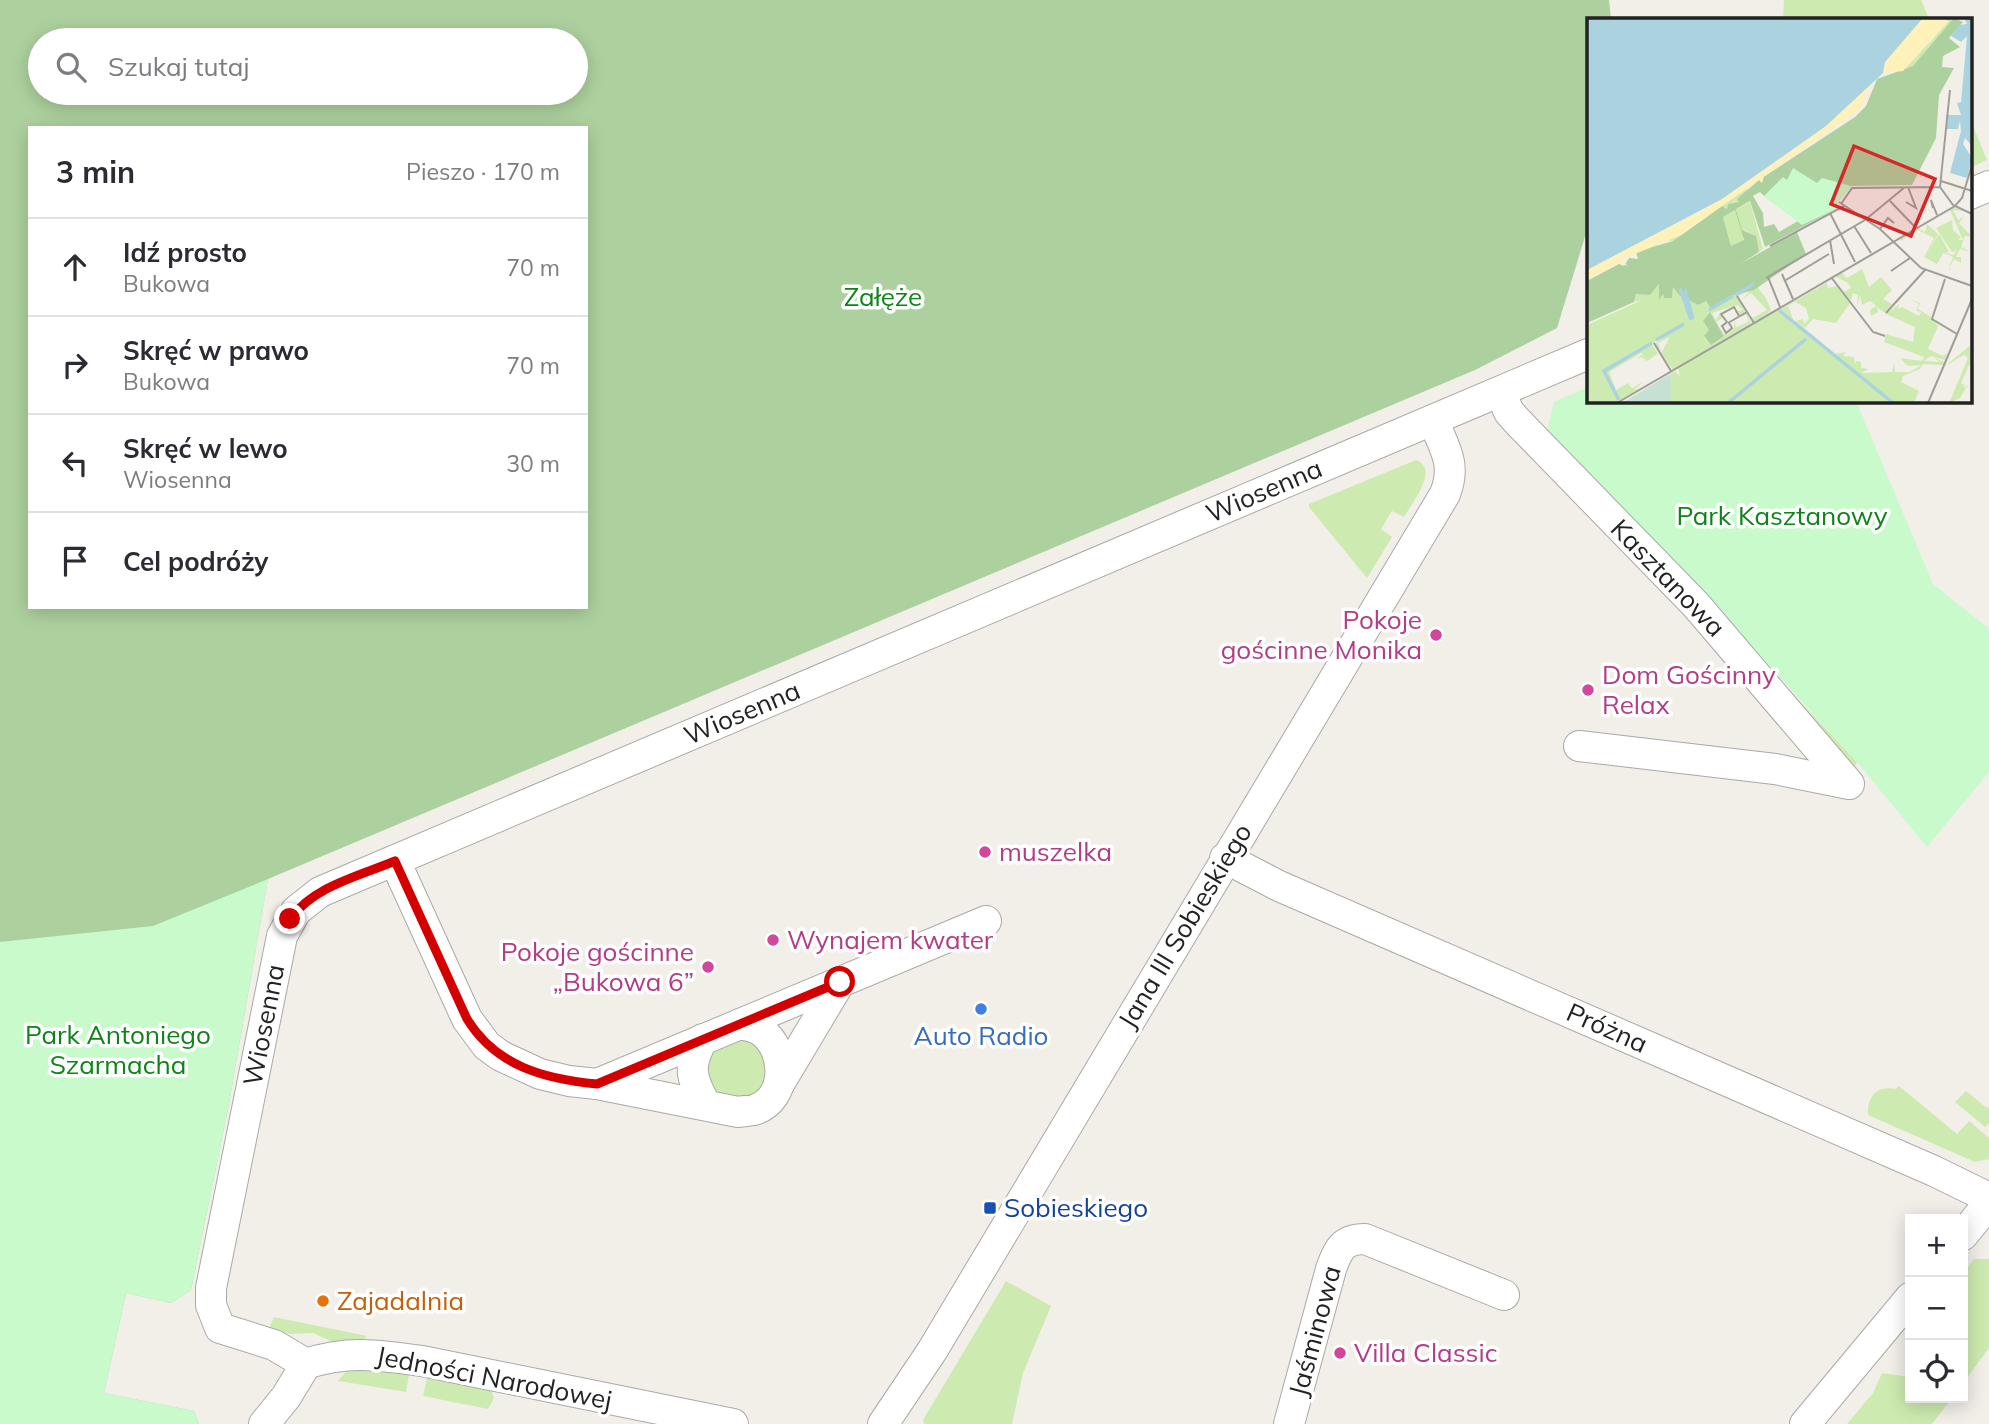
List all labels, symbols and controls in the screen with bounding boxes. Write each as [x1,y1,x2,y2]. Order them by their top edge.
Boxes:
inset map [1587,18,1972,402]
search box [28,28,588,105]
icon: search [52,48,90,86]
text: Szukaj tutaj [108,50,250,83]
text: 3 min [56,153,135,191]
text: Pieszo · 170 m [406,157,560,186]
text: Idź prosto [123,236,247,269]
icon: ahead [56,248,94,286]
text: 70 m [506,253,560,282]
text: Bukowa [123,269,210,298]
park label: Załęże [844,280,922,313]
text: Skręć w prawo [123,334,309,367]
icon: right [56,346,94,384]
text: 70 m [506,351,560,380]
text: Bukowa [123,367,210,396]
text: Skręć w lewo [123,432,288,465]
icon: left [56,444,94,482]
text: 30 m [506,449,560,478]
street label: Wiosenna [1201,451,1327,530]
text: Wiosenna [123,465,232,494]
park label: Park Kasztanowy [1676,499,1888,532]
street label: Kasztanowa [1604,512,1733,643]
icon: arrive [56,542,94,580]
text: Cel podróży [123,545,268,578]
place label: Pokoje gościnne Monika [1221,603,1422,666]
marker: Pokoje gościnne Monika [1428,627,1444,643]
place label: Dom Gościnny Relax [1602,658,1776,721]
street label: Wiosenna [679,673,805,752]
marker: Dom Gościnny Relax [1580,682,1596,698]
street label: Jana III Sobieskiego [1110,817,1259,1034]
place label: muszelka [999,835,1112,868]
marker: muszelka [977,844,993,860]
route end [274,903,305,934]
place label: Wynajem kwater [787,923,994,956]
marker: Wynajem kwater [765,932,781,948]
place label: Pokoje gościnne „Bukowa 6” [501,935,694,998]
marker: Pokoje gościnne „Bukowa 6” [700,959,716,975]
street label: Wiosenna [236,961,291,1088]
route start [824,966,855,997]
street label: Próżna [1562,995,1653,1060]
marker: Auto Radio [973,1001,989,1017]
park label: Park Antoniego Szarmacha [25,1018,211,1081]
place label: Auto Radio [914,1019,1048,1052]
place label: Sobieskiego [1004,1191,1148,1224]
marker: Sobieskiego [982,1200,998,1216]
map controls [1905,1214,1968,1403]
button: + [1905,1214,1968,1277]
street label: Jaśminowa [1281,1262,1348,1400]
button: − [1905,1277,1968,1340]
place label: Zajadalnia [337,1284,464,1317]
marker: Zajadalnia [315,1293,331,1309]
place label: Villa Classic [1354,1336,1498,1369]
street label: Jedności Narodowej [374,1338,615,1417]
button: locate [1905,1340,1968,1403]
marker: Villa Classic [1332,1345,1348,1361]

